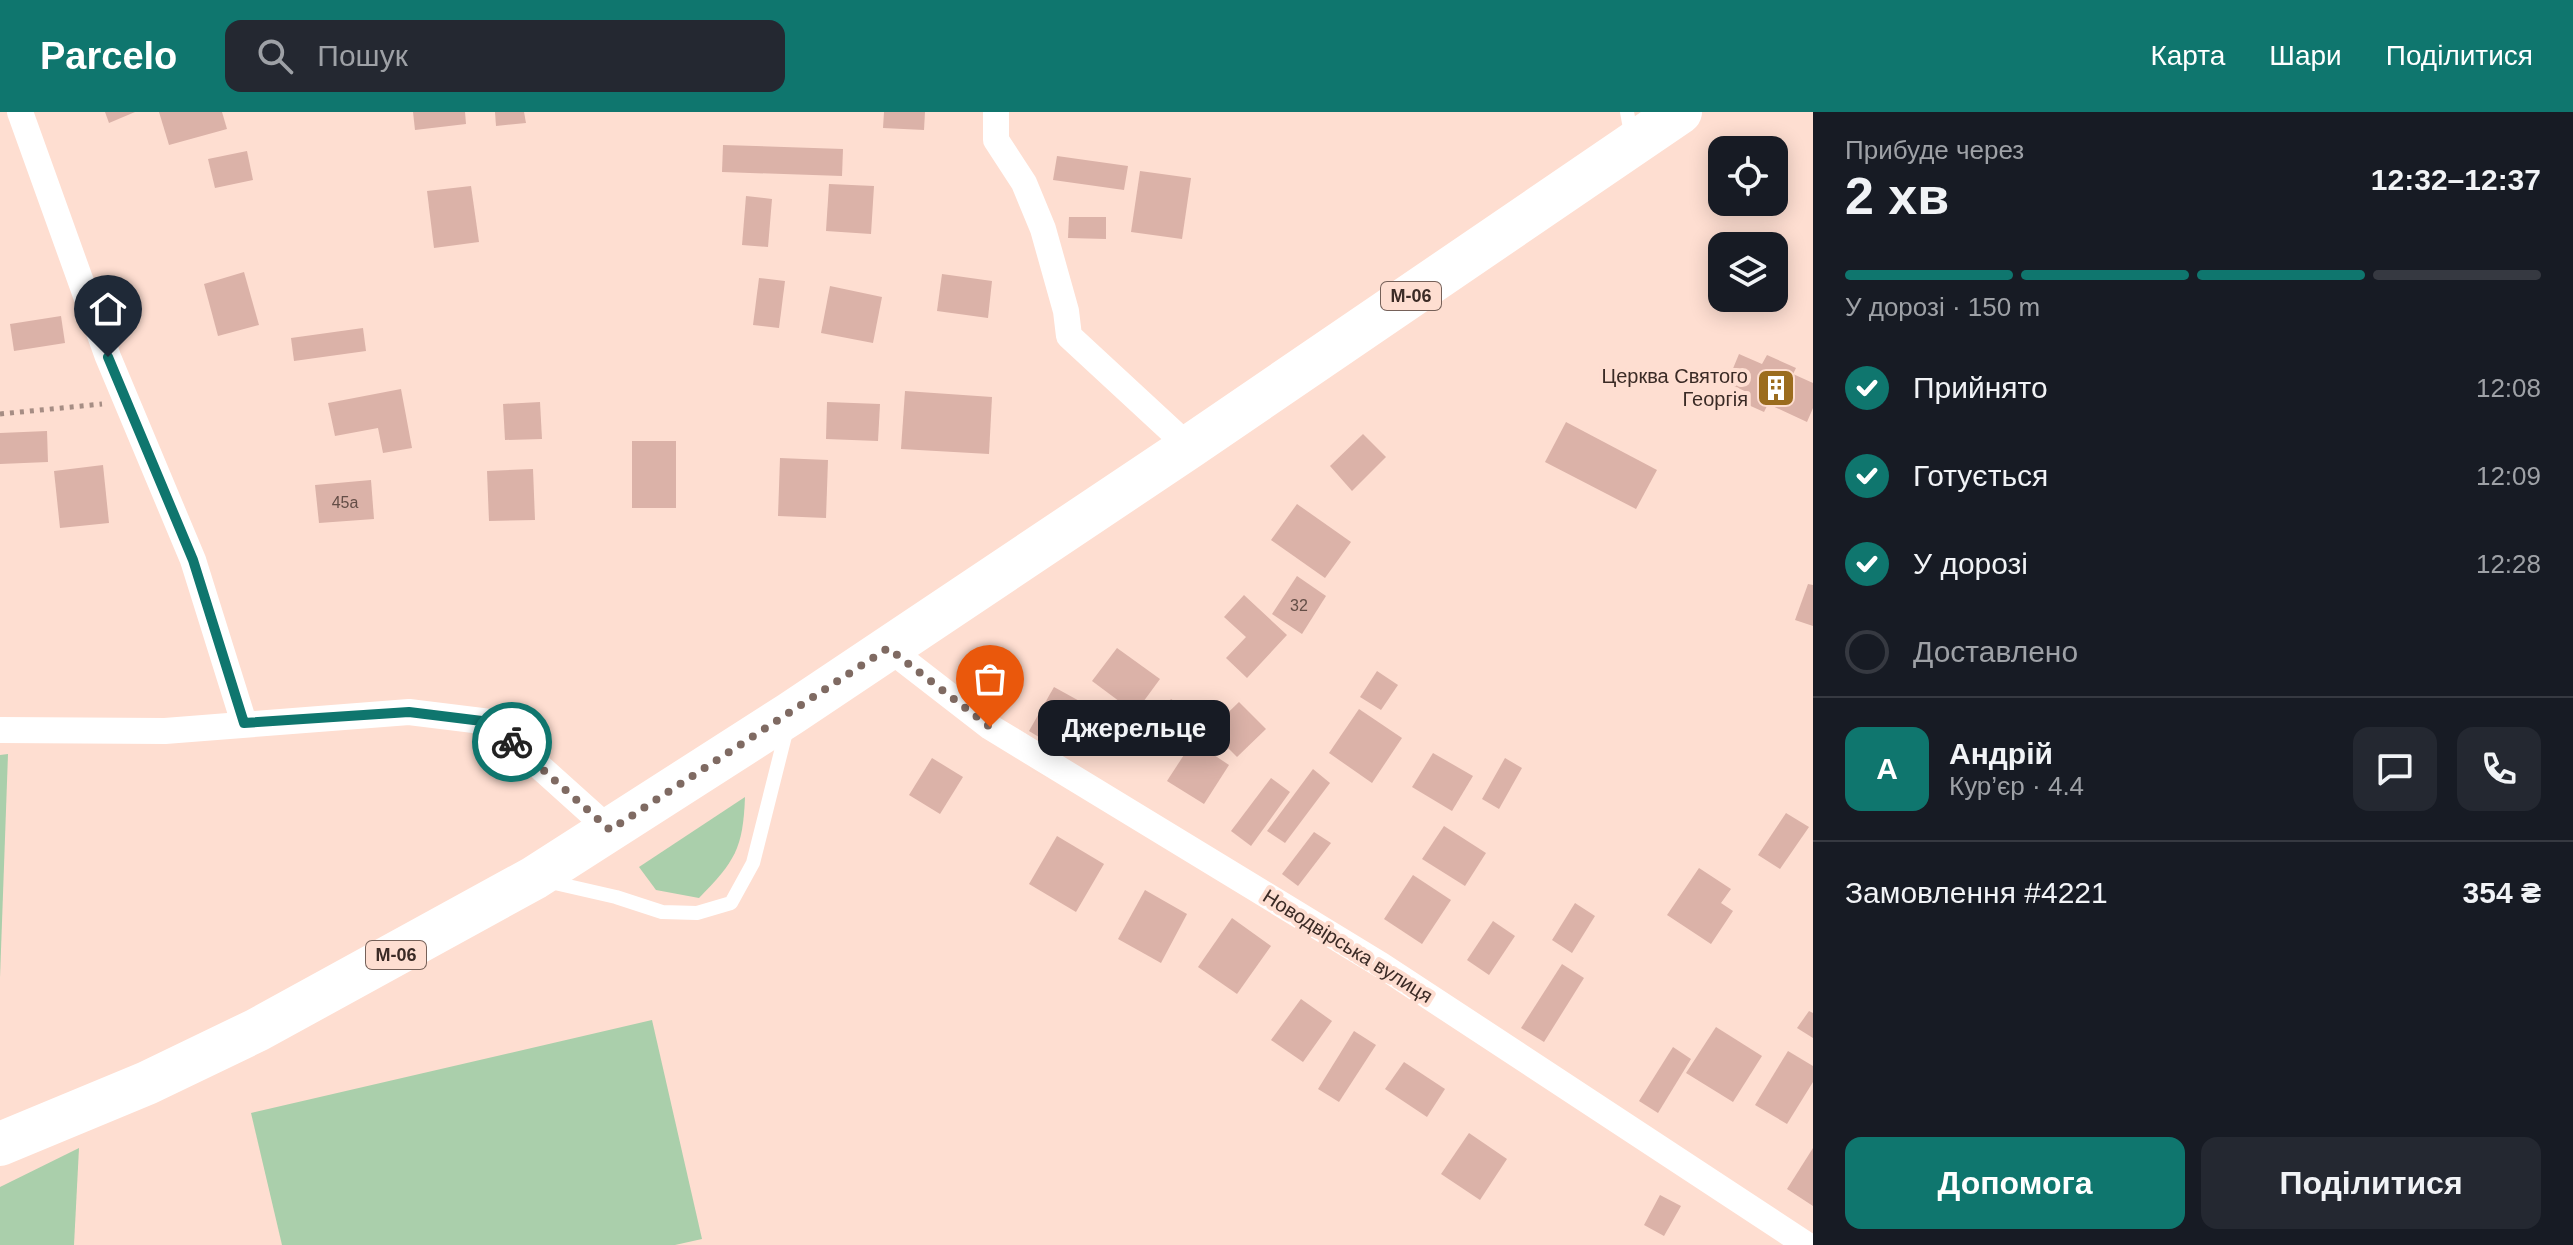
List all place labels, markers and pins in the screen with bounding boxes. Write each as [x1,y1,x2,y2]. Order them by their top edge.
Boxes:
pin [74,275,142,357]
place label: Церква Святого Георгія [1601,365,1748,410]
building icon: Церква Святого Георгія [1755,367,1797,409]
pin [956,645,1024,727]
callout: Джерельце [1038,699,1230,755]

